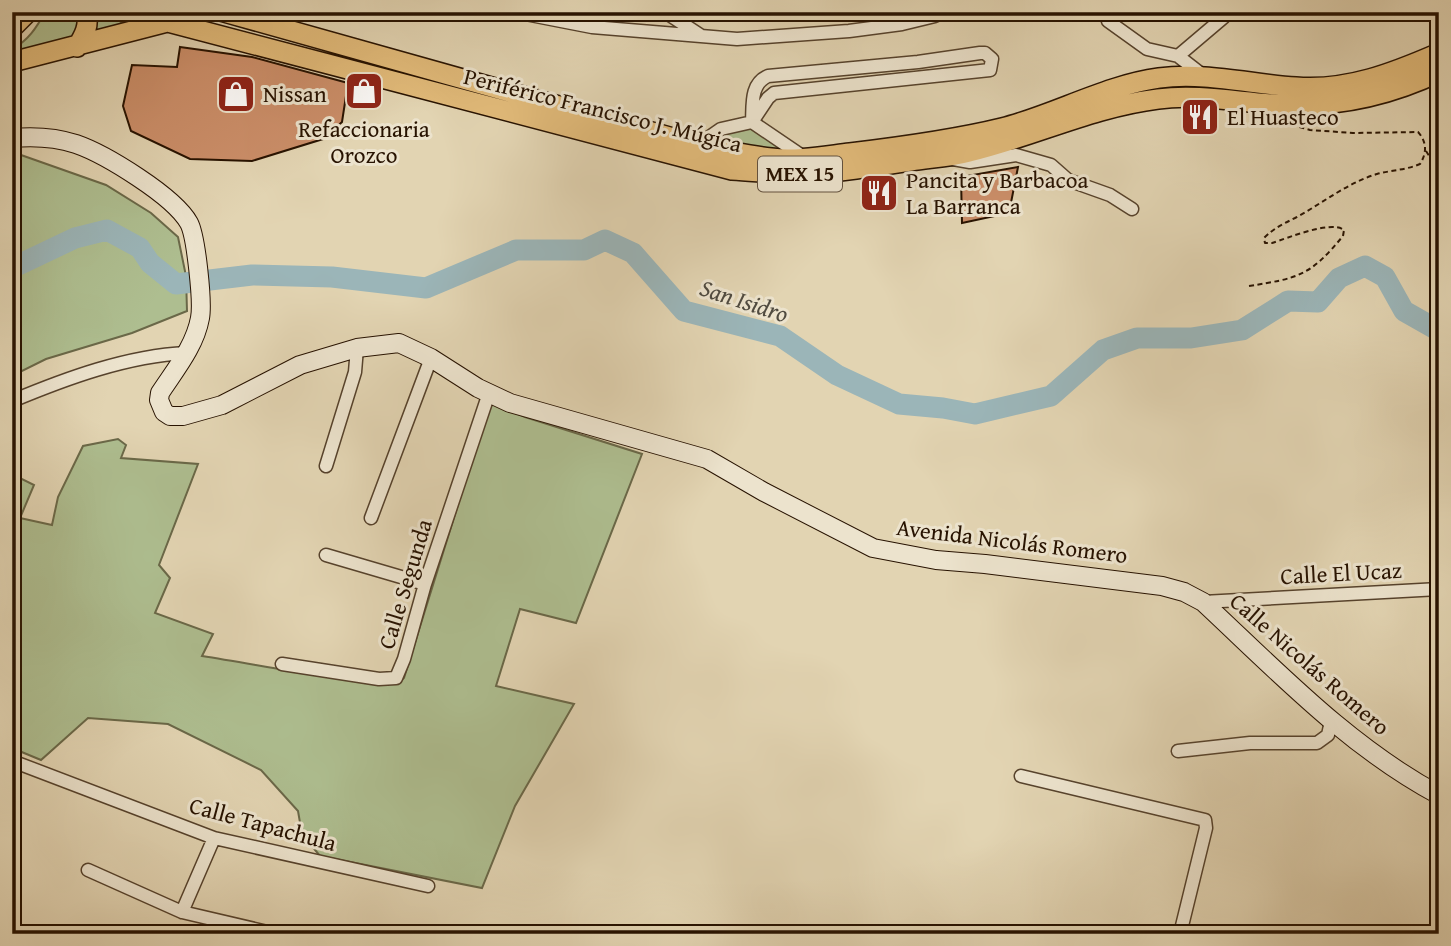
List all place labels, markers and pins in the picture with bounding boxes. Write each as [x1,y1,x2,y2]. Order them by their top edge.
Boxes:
shop icon: Refaccionaria Orozco [343,70,385,112]
shop icon: Nissan [215,73,257,115]
place label: Nissan [263,77,327,110]
restaurant icon: El Huasteco [1179,96,1221,138]
place label: El Huasteco [1227,100,1339,133]
place label: Refaccionaria Orozco [298,112,430,171]
place label: Pancita y Barbacoa La Barranca [906,163,1088,222]
restaurant icon: Pancita y Barbacoa La Barranca [858,172,900,214]

